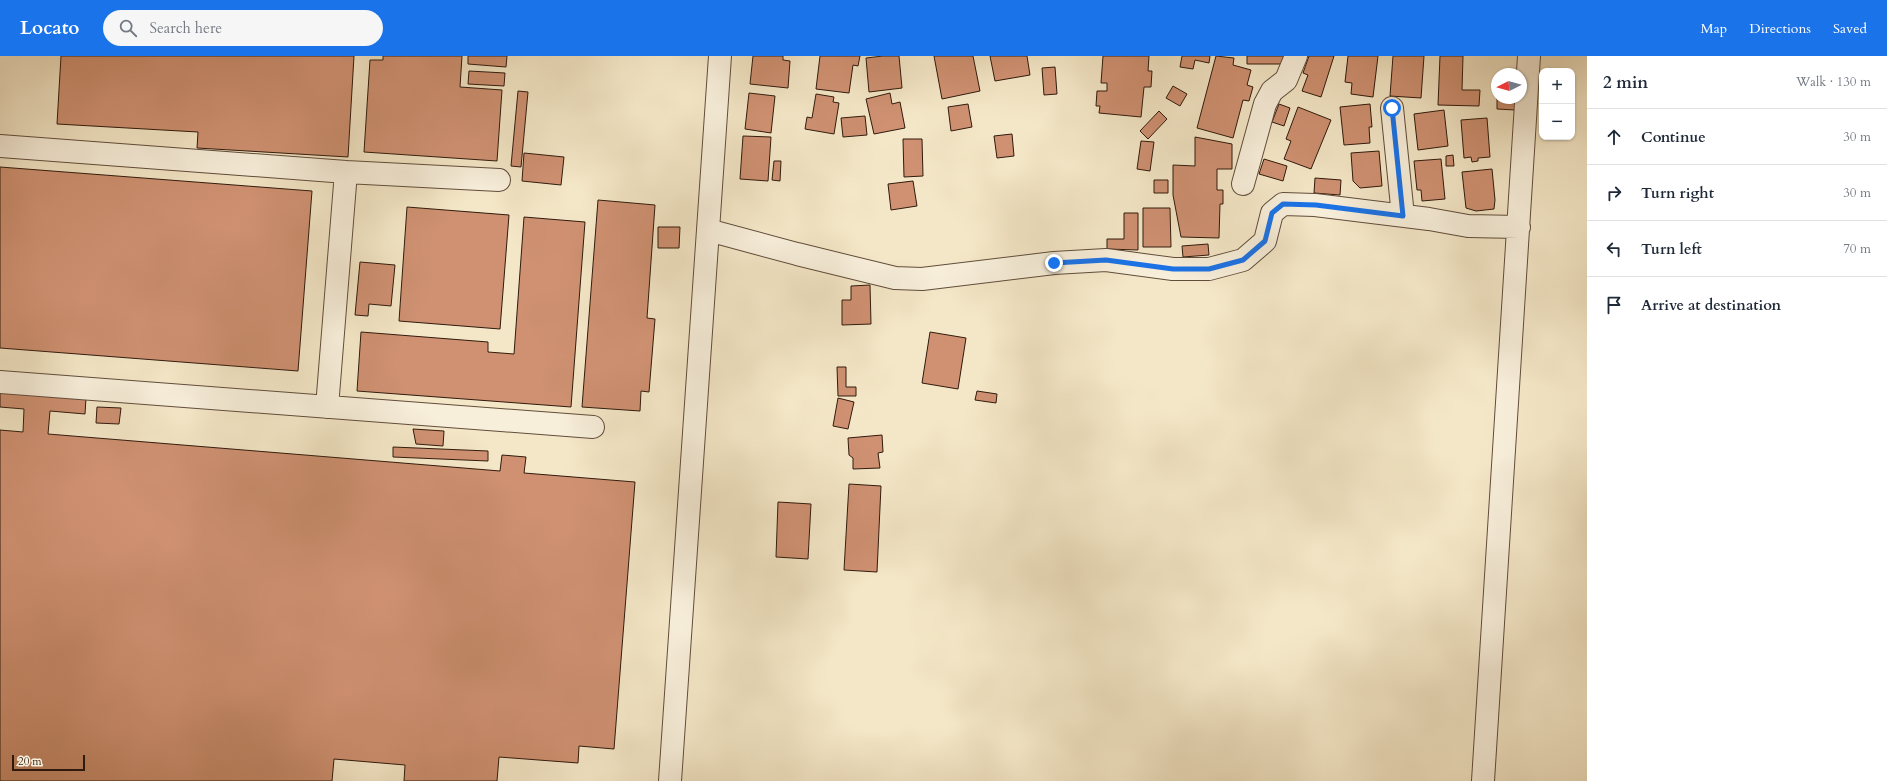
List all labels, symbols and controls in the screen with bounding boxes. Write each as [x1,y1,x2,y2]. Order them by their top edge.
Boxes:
search box [103,10,383,46]
text: Locato [20,15,79,41]
icon: search [117,17,139,39]
text: Search here [149,18,222,38]
text: Map [1701,19,1727,38]
text: Directions [1749,19,1811,38]
text: Saved [1833,19,1867,38]
north arrow [1491,68,1527,104]
map controls [1539,68,1575,140]
button: + [1539,68,1575,104]
text: 2 min [1603,71,1648,94]
text: Walk · 130 m [1796,73,1871,91]
route start [1383,99,1401,117]
button: − [1539,104,1575,140]
icon: ahead [1603,126,1625,148]
text: Continue [1641,127,1706,147]
text: 30 m [1843,128,1871,146]
icon: right [1603,182,1625,204]
text: Turn right [1641,183,1714,203]
text: 30 m [1843,184,1871,202]
icon: left [1603,238,1625,260]
text: Turn left [1641,239,1702,259]
text: 70 m [1843,240,1871,258]
route end [1045,254,1063,272]
icon: arrive [1603,294,1625,316]
text: Arrive at destination [1641,295,1781,315]
scale bar [12,753,85,772]
text: 20 m [18,754,42,769]

